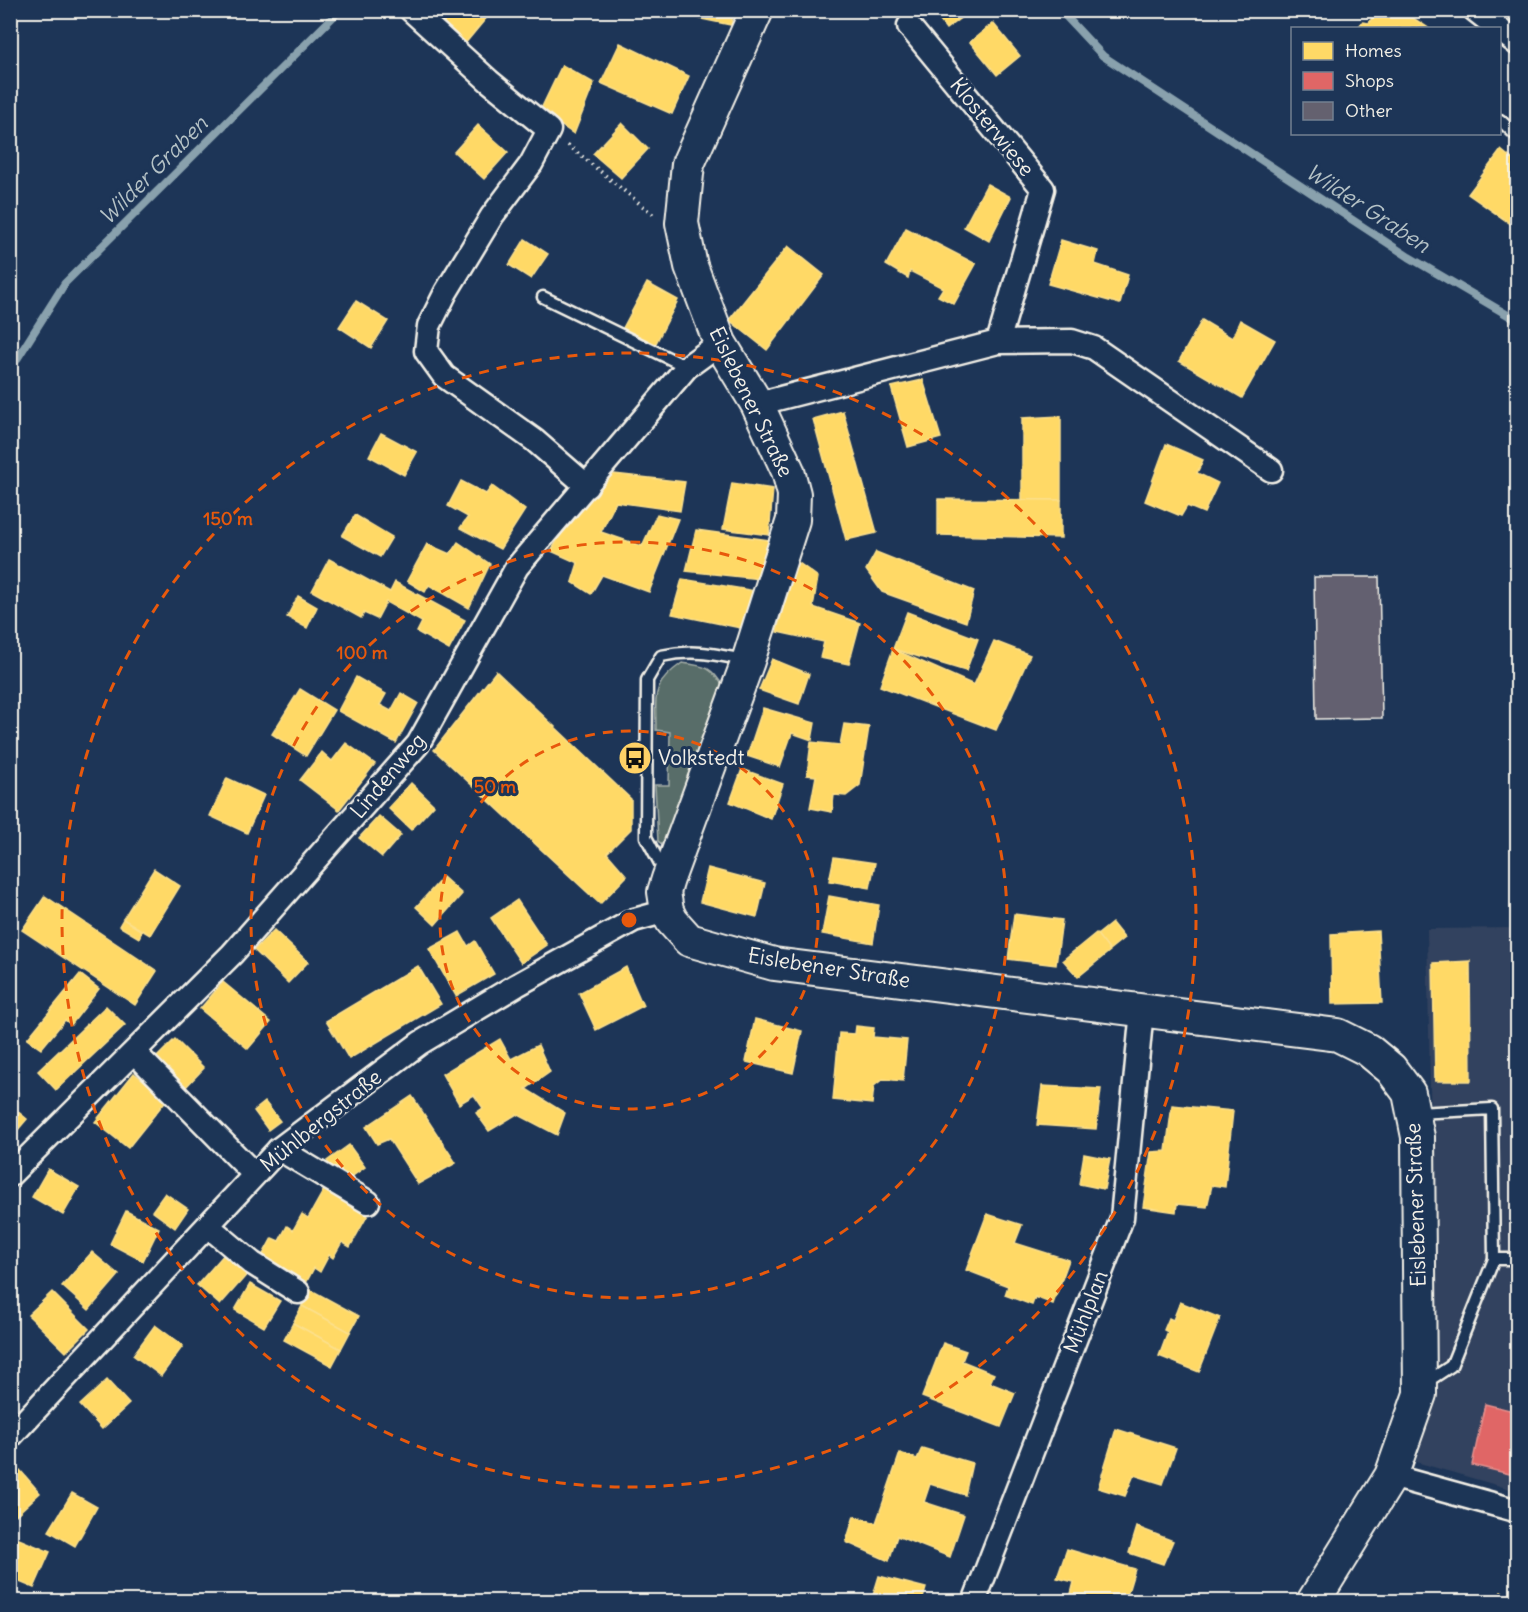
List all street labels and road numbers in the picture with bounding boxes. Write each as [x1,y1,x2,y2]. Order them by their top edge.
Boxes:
street label: Klosterwiese [944,72,1040,181]
street label: Eislebener Straße [703,322,800,481]
street label: Lindenweg [344,727,431,824]
street label: Eislebener Straße [746,941,912,994]
street label: Mühlbergstraße [254,1063,387,1178]
street label: Eislebener Straße [1399,1123,1432,1287]
street label: Mühlplan [1057,1266,1114,1357]

